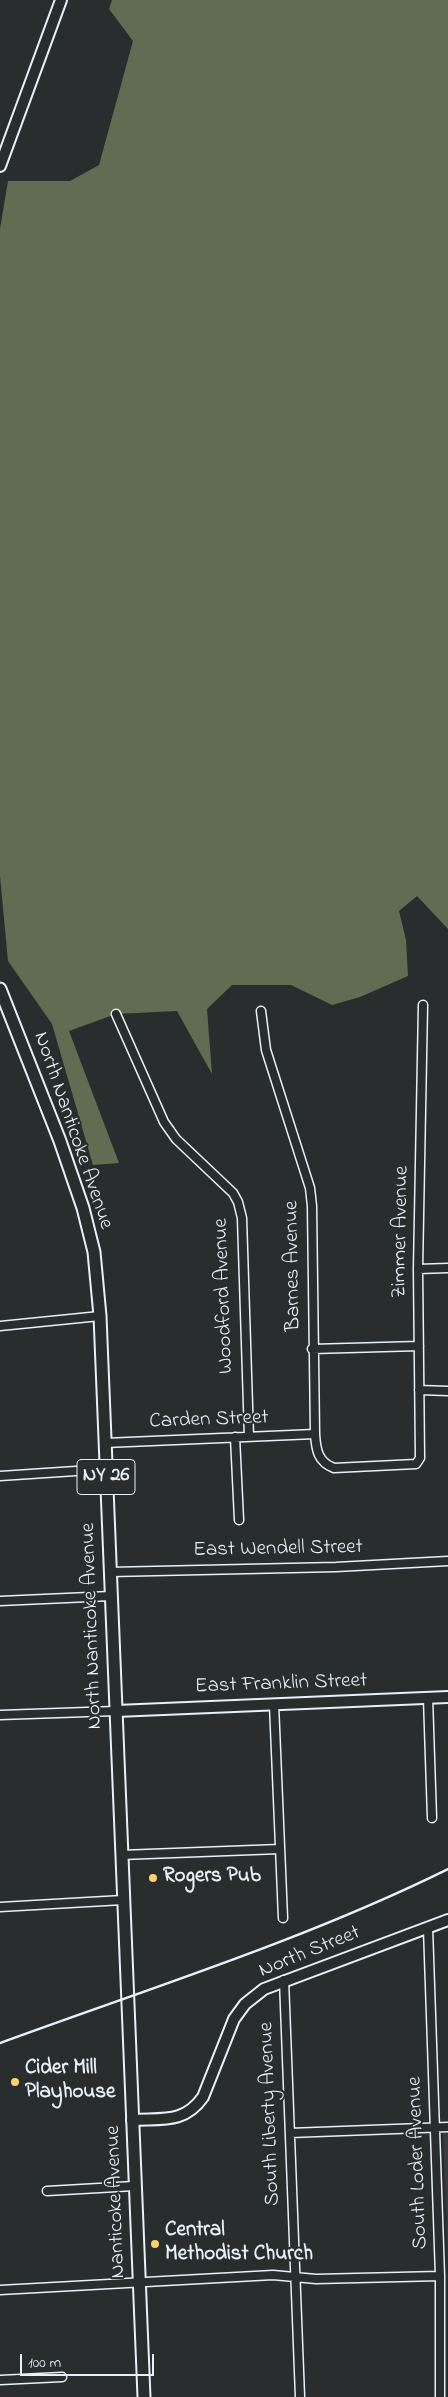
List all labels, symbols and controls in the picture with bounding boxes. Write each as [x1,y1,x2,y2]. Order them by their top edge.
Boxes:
street label: North Nanticoke Avenue [26,1029,118,1233]
street label: Zimmer Avenue [388,1166,416,1298]
street label: Barnes Avenue [280,1201,308,1331]
street label: Woodford Avenue [210,1218,240,1374]
street label: Carden Street [149,1406,269,1436]
road number: NY 26 [77,1460,135,1494]
street label: North Nanticoke Avenue [77,1522,109,1730]
street label: East Wendell Street [193,1536,363,1564]
street label: East Franklin Street [195,1669,367,1701]
place label: Rogers Pub [163,1865,261,1891]
marker: Rogers Pub [147,1872,159,1884]
street label: North Street [256,1921,364,1985]
street label: South Liberty Avenue [255,2022,287,2206]
place label: Cider Mill Playhouse [25,2057,115,2107]
marker: Cider Mill Playhouse [9,2076,21,2088]
street label: South Loder Avenue [403,2076,435,2250]
street label: Nanticoke Avenue [102,2125,132,2279]
place label: Central Methodist Church [165,2219,313,2269]
marker: Central Methodist Church [149,2238,161,2250]
scale bar [22,2344,156,2376]
text: 100 m [28,2352,61,2374]

